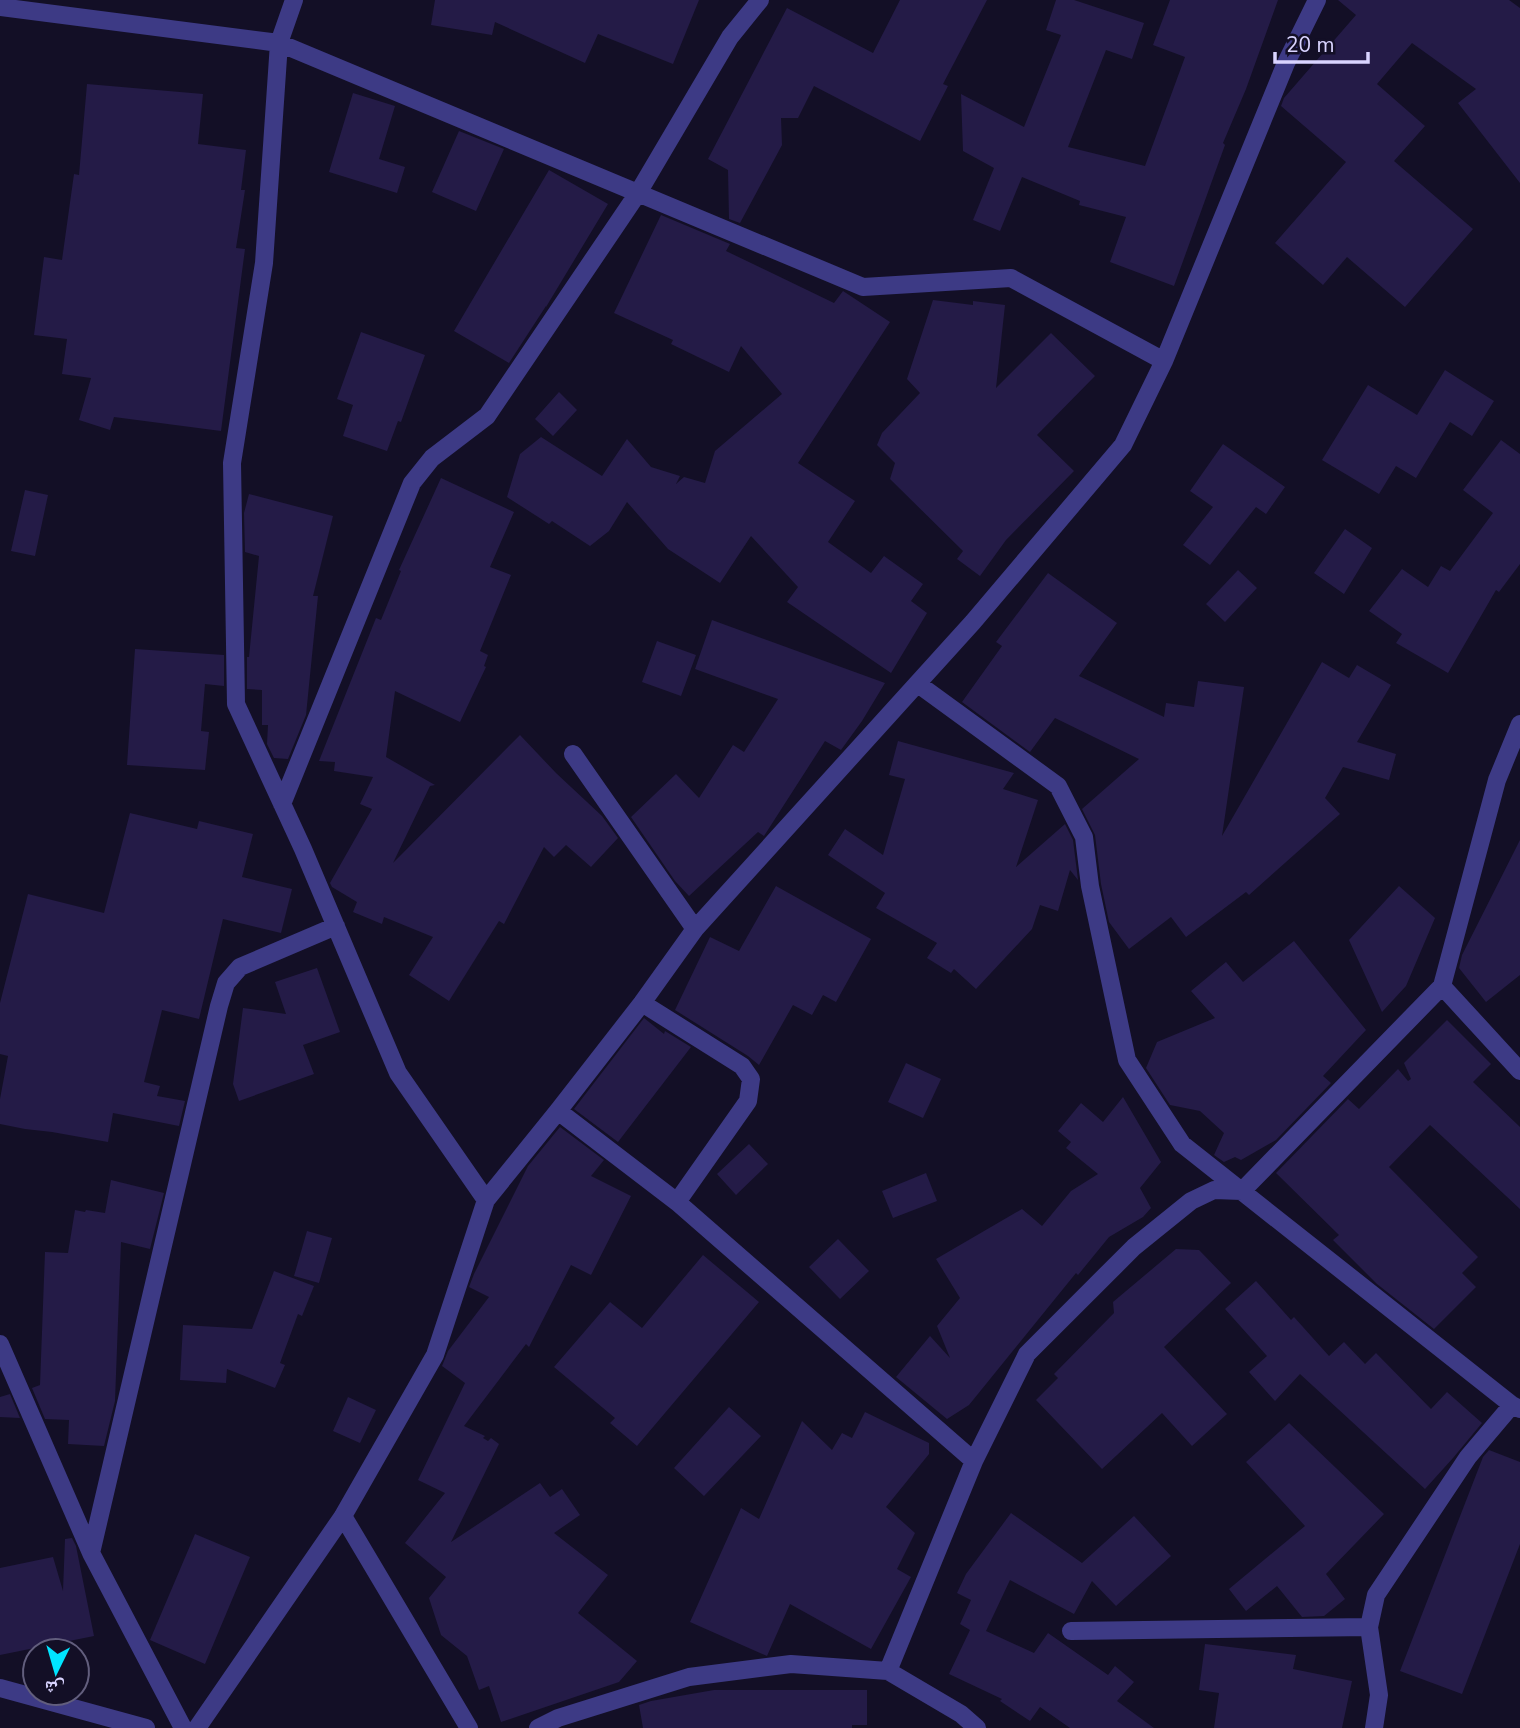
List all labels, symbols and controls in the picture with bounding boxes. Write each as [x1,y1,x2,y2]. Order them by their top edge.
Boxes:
scale bar [1275,21,1368,65]
text: 20 m [1286,31,1335,59]
north arrow [21,1637,91,1707]
text: ش [43,1674,66,1702]

